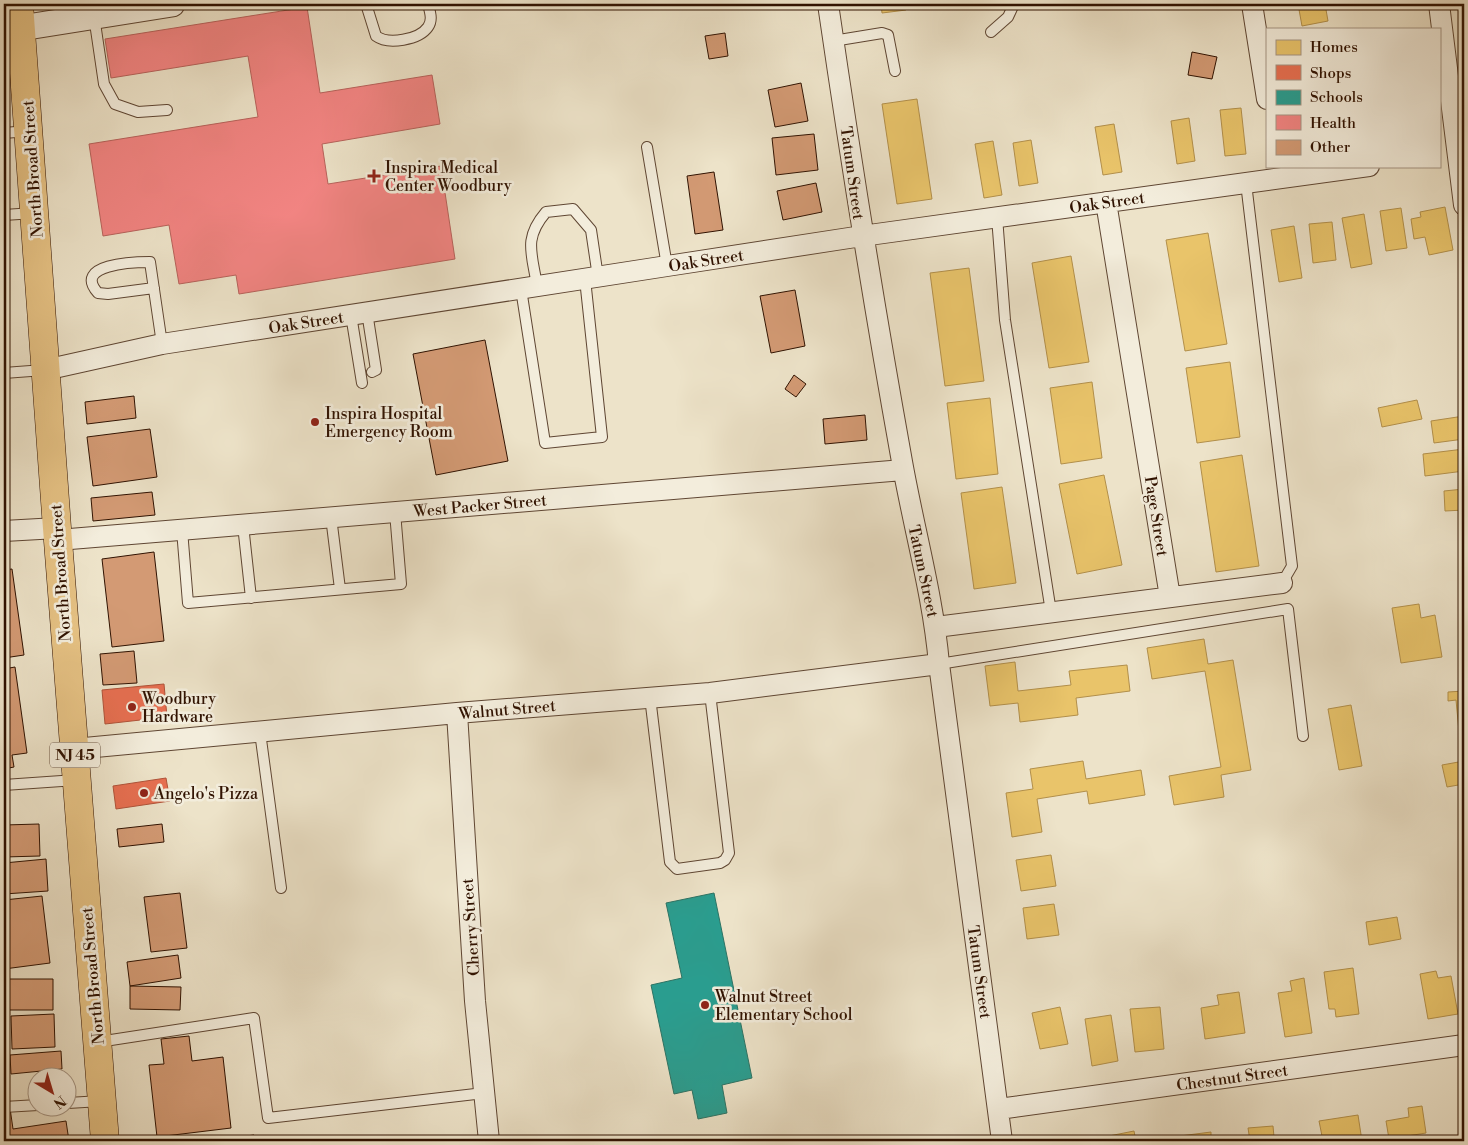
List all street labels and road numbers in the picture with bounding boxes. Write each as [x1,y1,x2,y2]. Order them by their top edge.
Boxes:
street label: North Broad Street [18,99,48,238]
street label: Tatum Street [836,125,868,221]
street label: Oak Street [1068,188,1146,218]
street label: Oak Street [667,245,745,277]
street label: Oak Street [267,307,345,339]
street label: Page Street [1140,475,1172,558]
street label: West Packer Street [412,490,548,522]
street label: North Broad Street [46,503,76,642]
street label: Tatum Street [903,523,943,620]
street label: Walnut Street [457,696,557,724]
road number: NJ 45 [50,742,100,768]
street label: Cherry Street [458,877,484,976]
street label: North Broad Street [77,906,109,1045]
street label: Tatum Street [963,924,995,1020]
street label: Chestnut Street [1175,1060,1290,1096]

